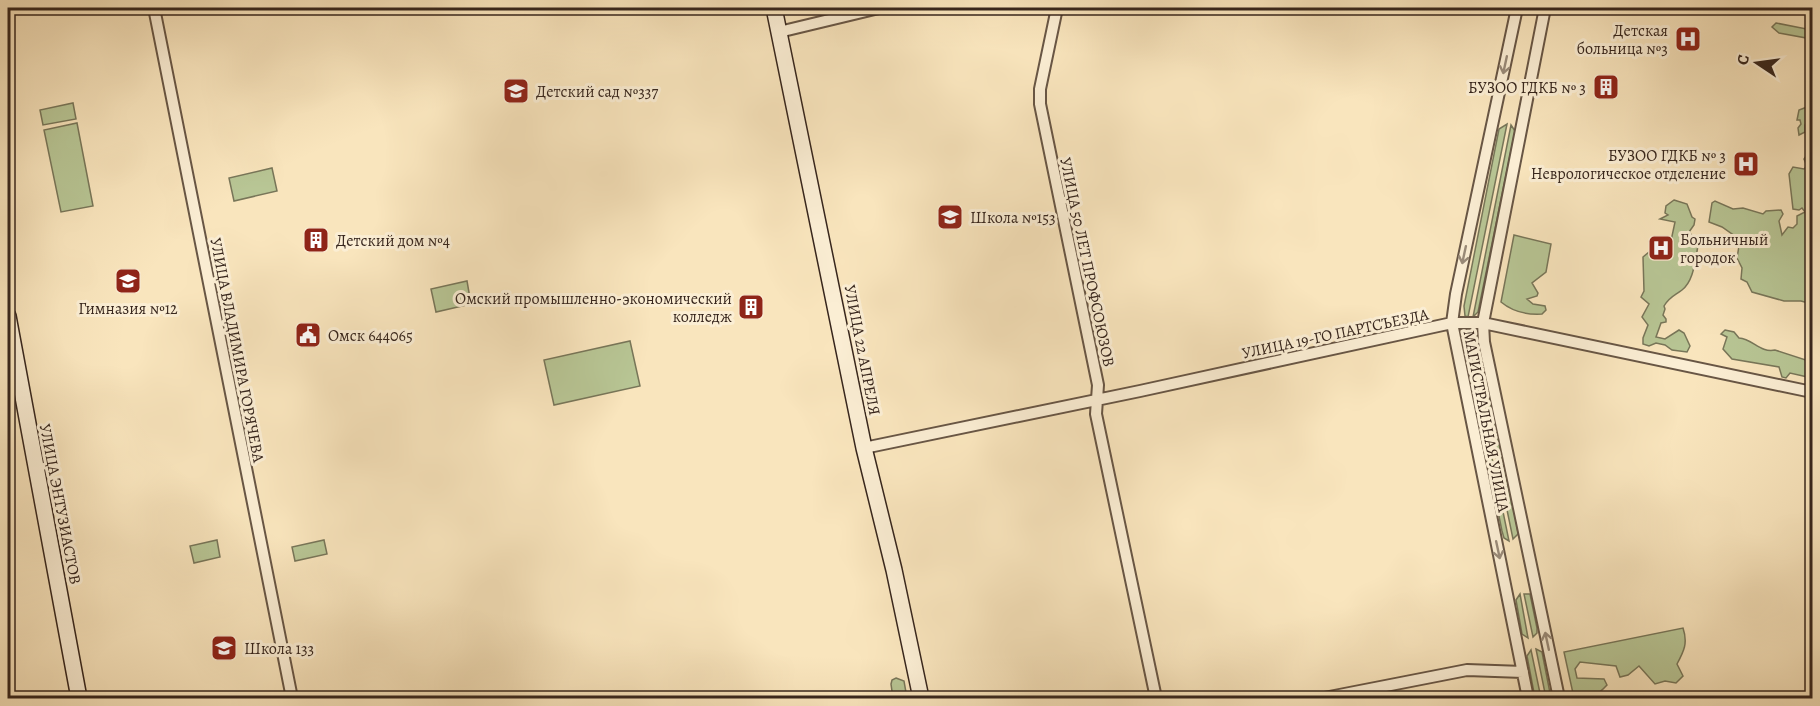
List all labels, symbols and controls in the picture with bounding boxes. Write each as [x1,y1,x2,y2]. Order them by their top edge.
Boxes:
place label: Детская больница №3 [1577,20,1668,60]
hospital icon: Детская больница №3 [1673,24,1703,54]
north arrow [1727,33,1787,93]
text: С [1732,52,1755,67]
one-way arrow [1499,54,1510,74]
building icon: БУЗОО ГДКБ № 3 [1591,72,1621,102]
school or university icon: Детский сад №337 [501,76,531,106]
place label: БУЗОО ГДКБ № 3 [1468,77,1586,99]
place label: Детский сад №337 [536,81,658,103]
place label: БУЗОО ГДКБ № 3 Неврологическое отделение [1531,145,1726,185]
hospital icon: БУЗОО ГДКБ № 3 Неврологическое отделение [1731,149,1761,179]
street label: УЛИЦА 50 ЛЕТ ПРОФСОЮЗОВ [1054,156,1120,369]
school or university icon: Школа №153 [935,202,965,232]
place label: Школа №153 [970,207,1056,229]
building icon: Детский дом №4 [301,225,331,255]
place label: Больничный городок [1680,229,1768,269]
place label: Детский дом №4 [336,230,450,252]
hospital icon: Больничный городок [1646,233,1676,263]
street label: УЛИЦА ВЛАДИМИРА ГОРЯЧЕВА [204,236,270,465]
one-way arrow [1458,245,1469,265]
school or university icon: Гимназия №12 [113,266,143,296]
street label: УЛИЦА 22 АПРЕЛЯ [839,283,885,418]
place label: Омский промышленно-экономический колледж [455,288,732,328]
building icon: Омский промышленно-экономический колледж [736,292,766,322]
place label: Гимназия №12 [78,298,178,320]
street label: УЛИЦА 19-ГО ПАРТСЪЕЗДА [1240,303,1431,365]
public building icon: Омск 644065 [293,320,323,350]
place label: Омск 644065 [328,325,413,347]
street label: МАГИСТРАЛЬНАЯ УЛИЦА [1458,328,1515,515]
street label: УЛИЦА ЭНТУЗИАСТОВ [34,422,86,586]
one-way arrow [1493,540,1504,559]
one-way arrow [1541,632,1552,651]
school or university icon: Школа 133 [209,633,239,663]
place label: Школа 133 [244,638,314,660]

